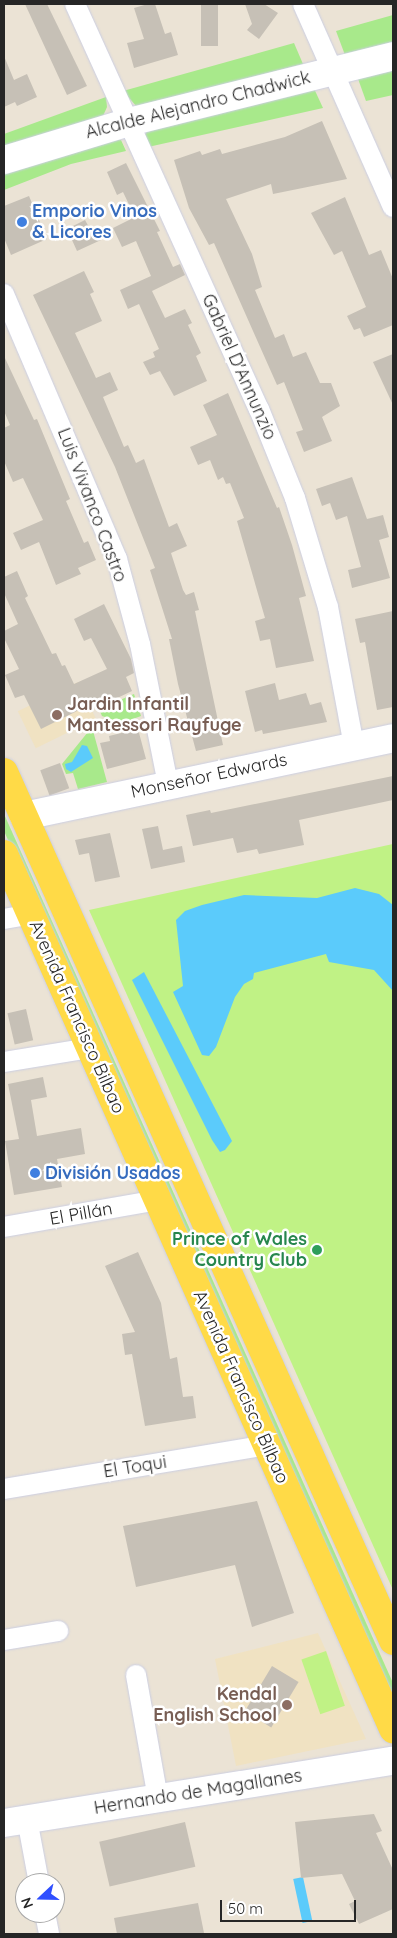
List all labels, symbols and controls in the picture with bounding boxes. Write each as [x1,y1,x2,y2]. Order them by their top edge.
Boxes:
street label: Alcalde Alejandro Chadwick [83,67,313,143]
place label: Emporio Vinos & Licores [32,201,157,243]
marker: Emporio Vinos & Licores [16,216,28,228]
street label: Gabriel D'Annunzio [197,291,281,443]
street label: Luis Vivanco Castro [53,425,131,585]
place label: Jardin Infantil Mantessori Rayfuge [67,694,242,736]
marker: Jardin Infantil Mantessori Rayfuge [51,709,63,721]
street label: Monseñor Edwards [129,749,289,803]
street label: Avenida Francisco Bilbao [25,917,129,1117]
place label: División Usados [45,1162,180,1184]
marker: División Usados [29,1167,41,1179]
street label: El Pillán [48,1198,114,1230]
place label: Prince of Wales Country Club [172,1229,307,1272]
marker: Prince of Wales Country Club [311,1244,323,1256]
street label: Avenida Francisco Bilbao [189,1287,293,1487]
street label: El Toqui [102,1451,168,1483]
place label: Kendal English School [153,1684,277,1726]
marker: Kendal English School [281,1699,293,1711]
street label: Hernando de Magallanes [92,1765,304,1819]
north arrow [15,1873,65,1923]
scale bar [222,1890,358,1922]
text: N [17,1895,37,1911]
text: 50 m [228,1899,263,1918]

